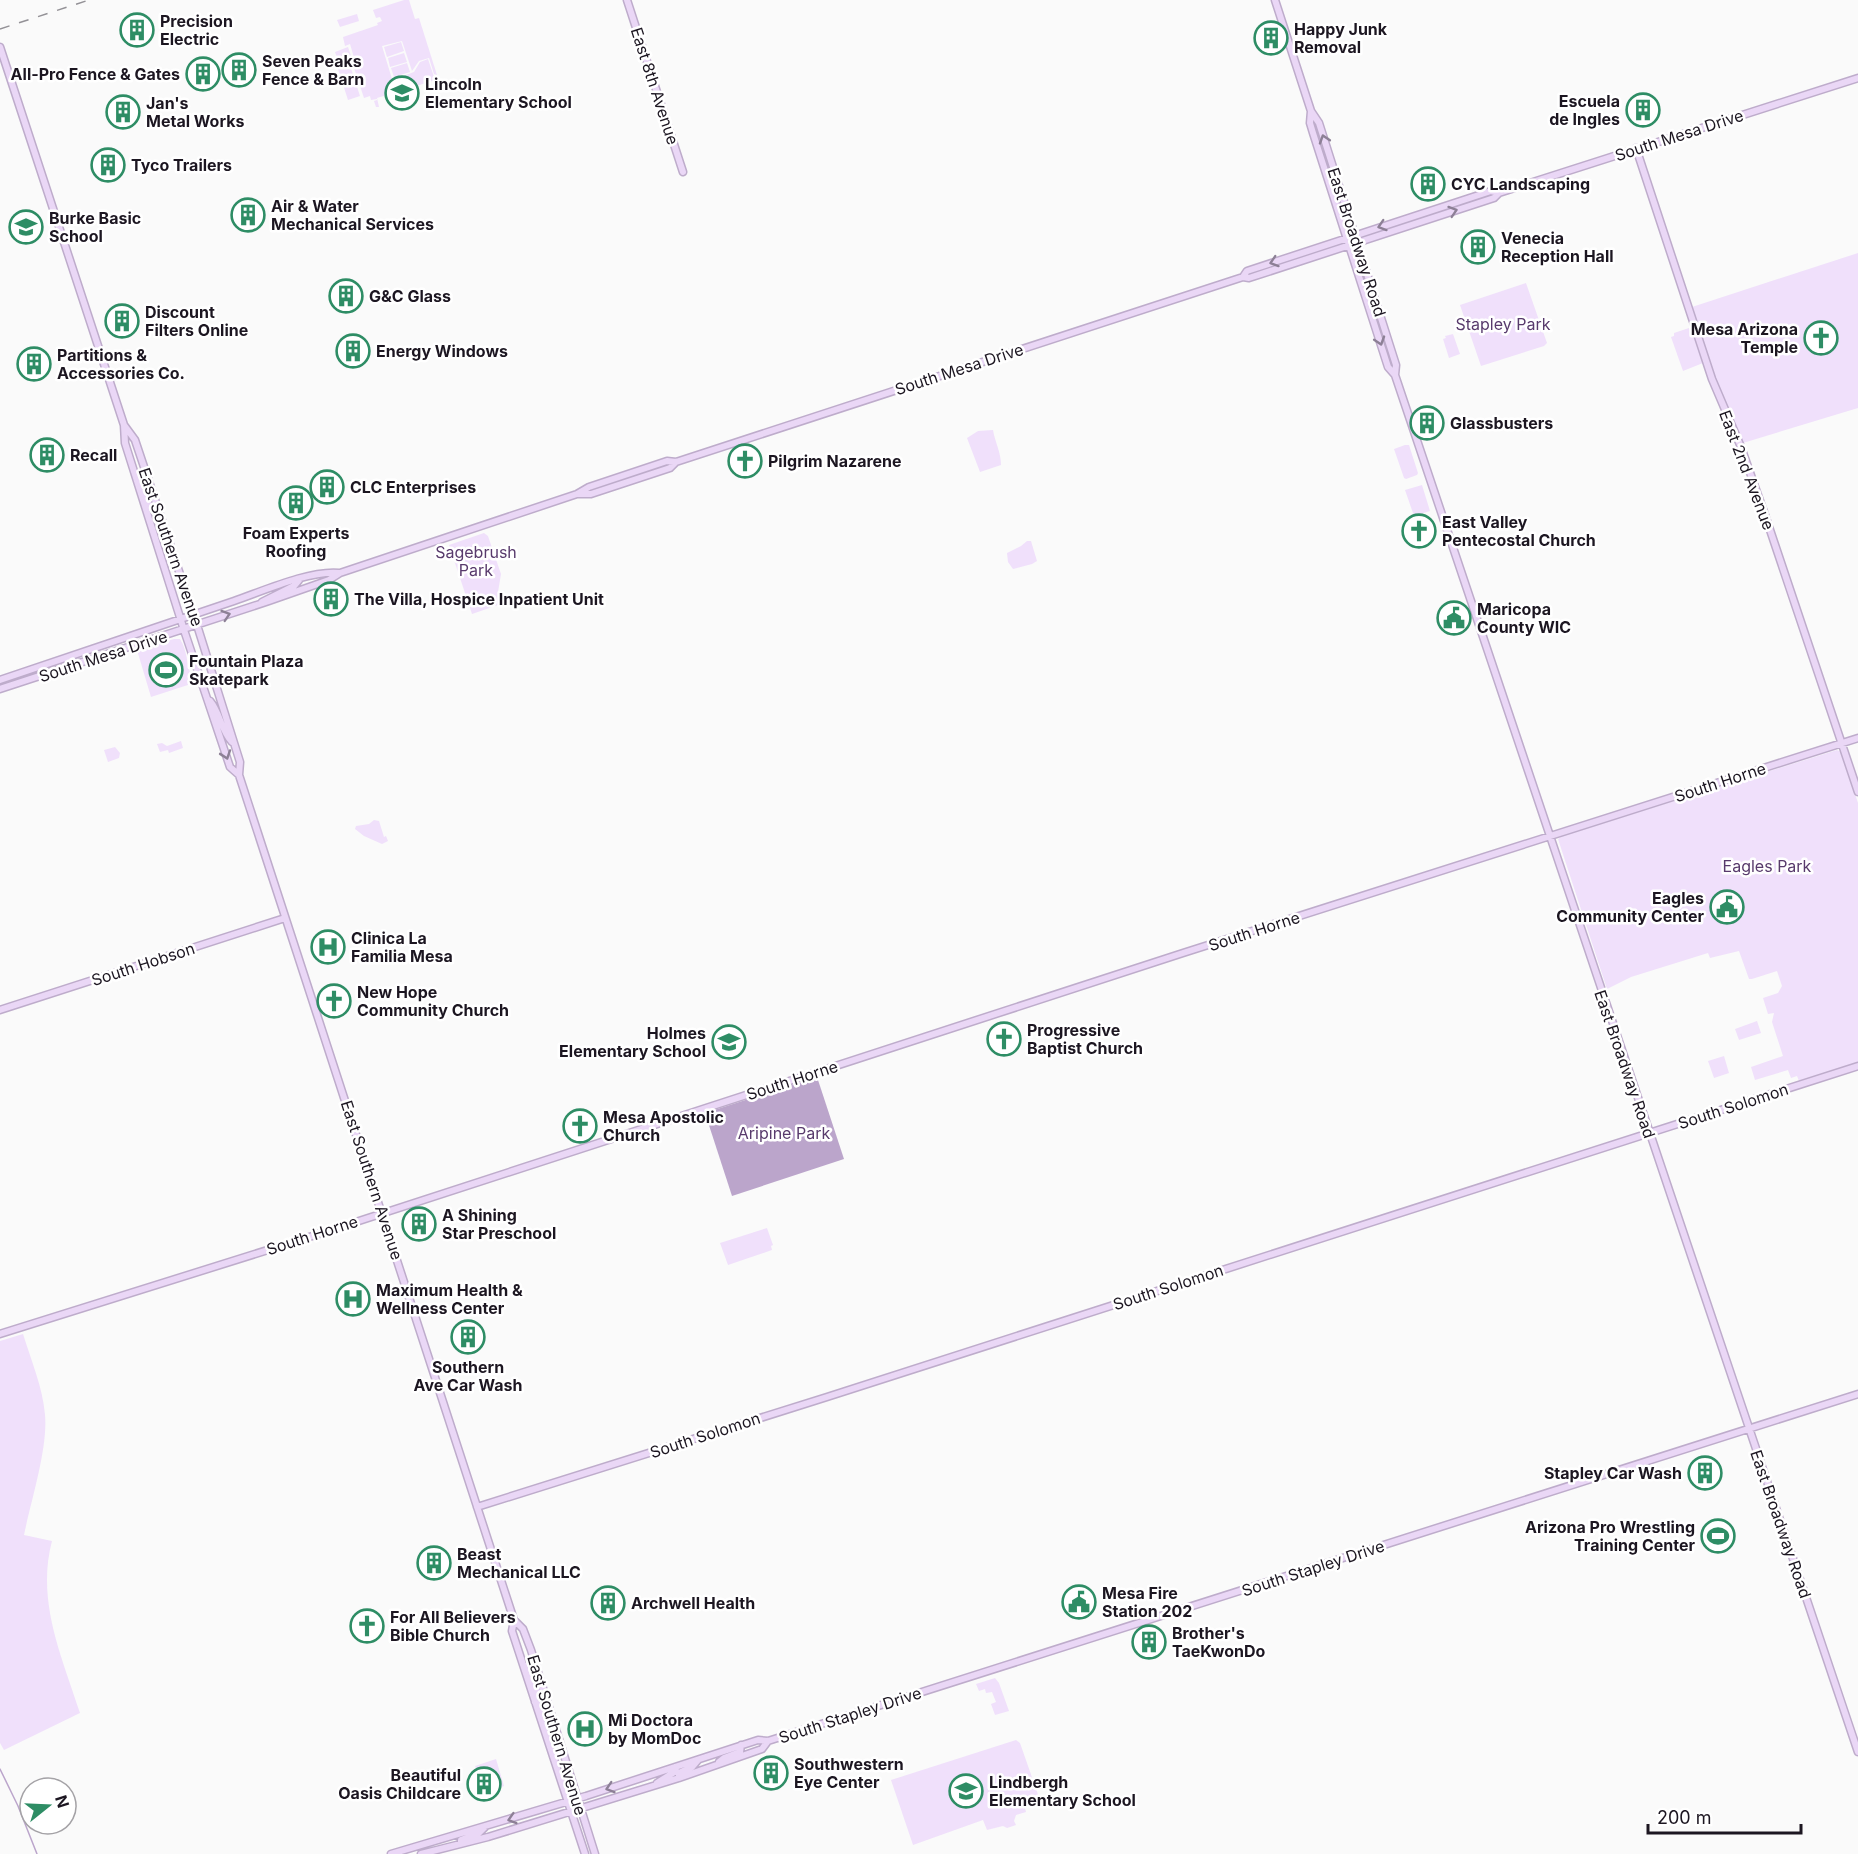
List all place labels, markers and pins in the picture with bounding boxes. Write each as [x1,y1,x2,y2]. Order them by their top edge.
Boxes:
place label: Precision Electric [160,11,233,49]
building icon: Precision Electric [119,12,155,48]
place label: Happy Junk Removal [1294,19,1388,57]
building icon: Happy Junk Removal [1253,20,1289,56]
place label: Seven Peaks Fence & Barn [262,51,364,89]
building icon: Seven Peaks Fence & Barn [221,52,257,88]
building icon: All-Pro Fence & Gates [185,56,221,92]
place label: All-Pro Fence & Gates [11,64,180,84]
place label: Lincoln Elementary School [425,74,572,112]
school or university icon: Lincoln Elementary School [384,75,420,111]
place label: Escuela de Ingles [1549,91,1620,129]
building icon: Escuela de Ingles [1625,92,1661,128]
place label: Jan's Metal Works [146,93,244,131]
building icon: Jan's Metal Works [105,94,141,130]
building icon: Tyco Trailers [90,147,126,183]
place label: Tyco Trailers [131,155,232,175]
building icon: CYC Landscaping [1410,166,1446,202]
place label: CYC Landscaping [1451,174,1590,194]
place label: Air & Water Mechanical Services [271,196,434,234]
building icon: Air & Water Mechanical Services [230,197,266,233]
place label: Burke Basic School [49,208,141,246]
school or university icon: Burke Basic School [8,209,44,245]
place label: Venecia Reception Hall [1501,228,1614,266]
building icon: Venecia Reception Hall [1460,229,1496,265]
building icon: G&C Glass [328,278,364,314]
place label: G&C Glass [369,286,451,306]
place label: Discount Filters Online [145,302,248,340]
building icon: Discount Filters Online [104,303,140,339]
place label: Mesa Arizona Temple [1691,319,1798,357]
church icon: Mesa Arizona Temple [1803,320,1839,356]
building icon: Energy Windows [335,333,371,369]
place label: Energy Windows [376,341,508,361]
place label: Partitions & Accessories Co. [57,345,185,383]
building icon: Partitions & Accessories Co. [16,346,52,382]
building icon: Glassbusters [1409,405,1445,441]
place label: Glassbusters [1450,413,1553,433]
building icon: Recall [29,437,65,473]
church icon: Pilgrim Nazarene [727,443,763,479]
place label: Recall [70,445,117,465]
place label: Pilgrim Nazarene [768,451,902,471]
building icon: CLC Enterprises [309,469,345,505]
place label: CLC Enterprises [350,477,476,497]
building icon: Foam Experts Roofing [278,485,314,521]
place label: East Valley Pentecostal Church [1442,512,1596,550]
church icon: East Valley Pentecostal Church [1401,513,1437,549]
place label: Foam Experts Roofing [243,523,349,561]
building icon: The Villa, Hospice Inpatient Unit [313,581,349,617]
place label: The Villa, Hospice Inpatient Unit [354,589,604,609]
place label: Maricopa County WIC [1477,599,1571,637]
public building icon: Maricopa County WIC [1436,600,1472,636]
place label: Fountain Plaza Skatepark [189,651,303,689]
sports icon: Fountain Plaza Skatepark [148,652,184,688]
place label: Eagles Community Center [1556,888,1704,926]
public building icon: Eagles Community Center [1709,889,1745,925]
place label: Clinica La Familia Mesa [351,928,453,966]
hospital icon: Clinica La Familia Mesa [310,929,346,965]
place label: New Hope Community Church [357,982,509,1020]
church icon: New Hope Community Church [316,983,352,1019]
place label: Progressive Baptist Church [1027,1020,1143,1058]
church icon: Progressive Baptist Church [986,1021,1022,1057]
place label: Holmes Elementary School [559,1023,706,1061]
school or university icon: Holmes Elementary School [711,1024,747,1060]
place label: Mesa Apostolic Church [603,1107,724,1145]
church icon: Mesa Apostolic Church [562,1108,598,1144]
place label: A Shining Star Preschool [442,1205,556,1243]
building icon: A Shining Star Preschool [401,1206,437,1242]
place label: Maximum Health & Wellness Center [376,1280,523,1318]
hospital icon: Maximum Health & Wellness Center [335,1281,371,1317]
building icon: Southern Ave Car Wash [450,1319,486,1355]
place label: Southern Ave Car Wash [414,1357,522,1395]
building icon: Stapley Car Wash [1687,1455,1723,1491]
place label: Stapley Car Wash [1544,1463,1682,1483]
place label: Arizona Pro Wrestling Training Center [1525,1517,1695,1555]
sports icon: Arizona Pro Wrestling Training Center [1700,1518,1736,1554]
place label: Beast Mechanical LLC [457,1544,581,1582]
building icon: Beast Mechanical LLC [416,1545,452,1581]
place label: Mesa Fire Station 202 [1102,1583,1192,1621]
public building icon: Mesa Fire Station 202 [1061,1584,1097,1620]
building icon: Archwell Health [590,1585,626,1621]
place label: Archwell Health [631,1593,755,1613]
place label: For All Believers Bible Church [390,1607,516,1645]
church icon: For All Believers Bible Church [349,1608,385,1644]
place label: Brother's TaeKwonDo [1172,1623,1266,1661]
building icon: Brother's TaeKwonDo [1131,1624,1167,1660]
place label: Mi Doctora by MomDoc [608,1710,701,1748]
hospital icon: Mi Doctora by MomDoc [567,1711,603,1747]
place label: Southwestern Eye Center [794,1754,904,1792]
building icon: Southwestern Eye Center [753,1755,789,1791]
place label: Beautiful Oasis Childcare [338,1765,461,1803]
building icon: Beautiful Oasis Childcare [466,1766,502,1802]
place label: Lindbergh Elementary School [989,1772,1136,1810]
school or university icon: Lindbergh Elementary School [948,1773,984,1809]

